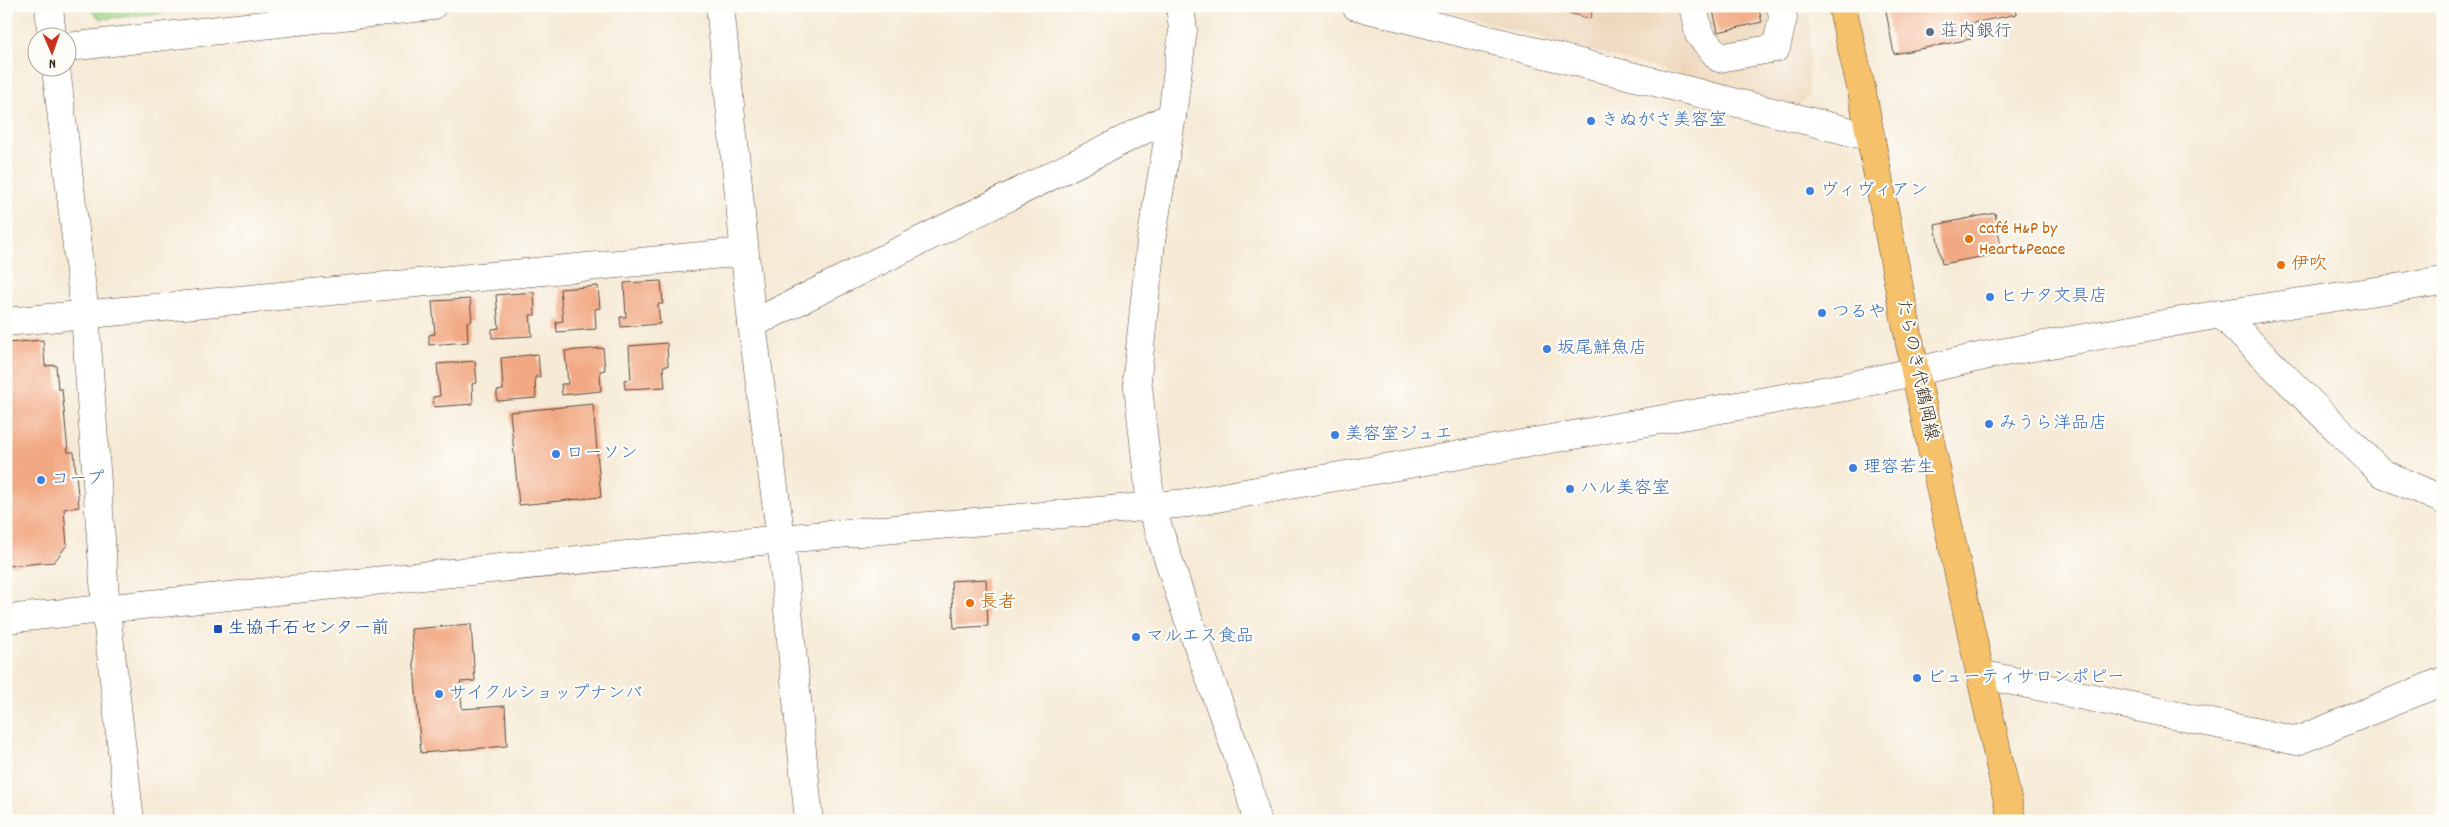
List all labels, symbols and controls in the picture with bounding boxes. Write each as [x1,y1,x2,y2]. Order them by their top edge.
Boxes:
place label: 荘内銀行 [1940,20,2012,45]
marker: 荘内銀行 [1924,26,1936,38]
north arrow [28,28,78,78]
text: N [48,53,56,73]
place label: きぬがさ美容室 [1601,109,1727,134]
marker: きぬがさ美容室 [1585,115,1597,127]
place label: ヴィヴィアン [1820,179,1928,204]
marker: ヴィヴィアン [1804,185,1816,197]
place label: café H&P by Heart&Peace [1979,217,2066,263]
marker: café H&P by Heart&Peace [1963,233,1975,245]
place label: 伊吹 [2291,253,2327,278]
marker: 伊吹 [2275,259,2287,271]
place label: ヒナタ文具店 [2000,285,2107,310]
marker: ヒナタ文具店 [1984,291,1996,303]
street label: たらのき代鶴岡線 [1889,297,1943,443]
place label: つるや [1832,301,1886,326]
marker: つるや [1816,307,1828,319]
place label: 坂尾鮮魚店 [1557,337,1647,362]
marker: 坂尾鮮魚店 [1541,343,1553,355]
place label: みうら洋品店 [1999,412,2107,437]
marker: みうら洋品店 [1983,418,1995,430]
place label: 美容室ジュエ [1345,423,1453,448]
marker: 美容室ジュエ [1329,429,1341,441]
place label: ローソン [566,442,638,467]
marker: ローソン [550,448,562,460]
place label: 理容若生 [1863,456,1935,481]
marker: 理容若生 [1847,462,1859,474]
place label: コープ [51,468,104,493]
marker: コープ [35,474,47,486]
place label: ハル美容室 [1580,477,1670,502]
marker: ハル美容室 [1564,483,1576,495]
place label: 長者 [980,591,1016,616]
marker: 長者 [964,597,976,609]
place label: 生協千石センター前 [228,617,389,642]
marker: 生協千石センター前 [212,623,224,635]
place label: マルエス食品 [1146,625,1254,650]
marker: マルエス食品 [1130,631,1142,643]
place label: ビューティサロンポピー [1927,666,2124,691]
marker: ビューティサロンポピー [1911,672,1923,684]
place label: サイクルショップナンバ [449,682,643,707]
marker: サイクルショップナンバ [433,688,445,700]

